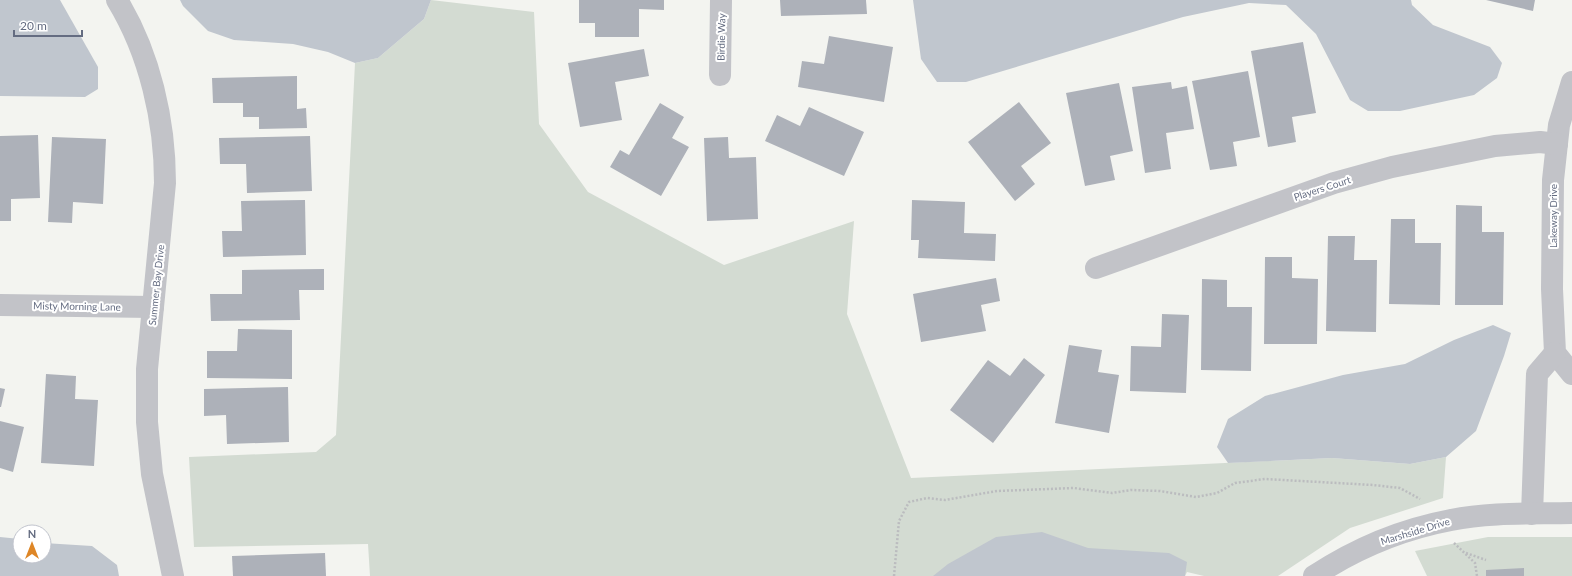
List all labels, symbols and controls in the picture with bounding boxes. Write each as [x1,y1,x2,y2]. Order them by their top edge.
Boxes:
scale bar [14,12,82,38]
street label: Birdie Way [715,12,727,61]
text: 20 m [20,18,47,33]
street label: Players Court [1292,173,1352,203]
street label: Lakeway Drive [1547,184,1559,248]
street label: Summer Bay Drive [146,244,166,326]
street label: Misty Morning Lane [33,299,121,313]
street label: Marshside Drive [1379,515,1451,547]
north arrow [12,524,52,564]
text: N [28,527,36,540]

